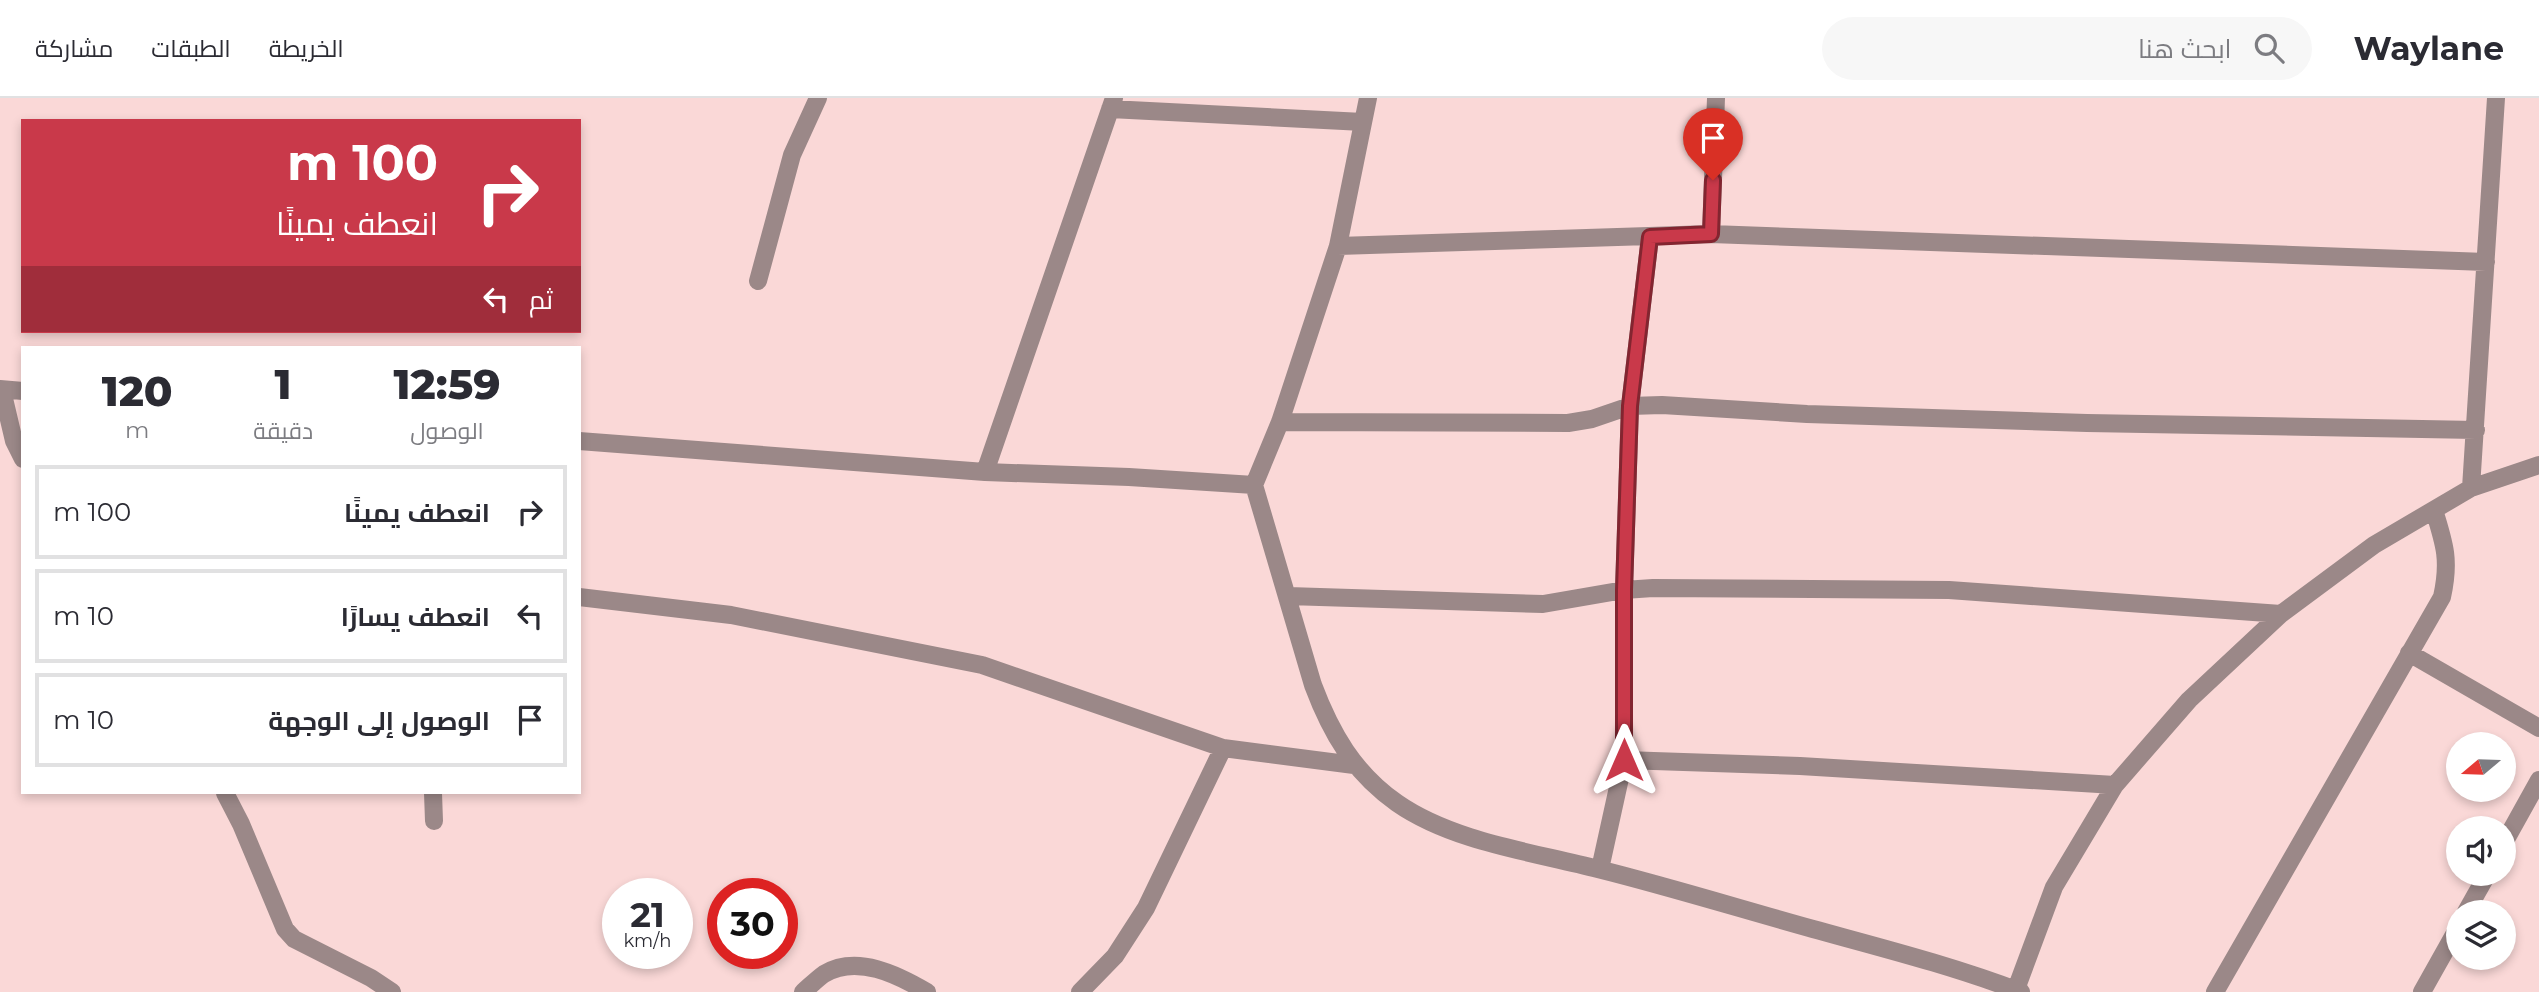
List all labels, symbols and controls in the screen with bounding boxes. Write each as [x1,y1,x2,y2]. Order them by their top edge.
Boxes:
search box [1822,17,2312,80]
text: Waylane [2354,28,2504,68]
icon: search [2250,29,2288,67]
text: ابحث هنا [2138,33,2232,65]
text: مشاركة [35,34,113,63]
text: الطبقات [151,34,231,63]
text: الخريطة [269,34,344,63]
pin [1683,108,1743,180]
icon: arrive [1694,119,1732,157]
text: 100 m [287,133,438,192]
icon: right [462,147,553,238]
text: انعطف يمينًا [276,204,438,243]
icon: left [477,280,515,318]
text: ثم [529,284,553,316]
text: 1 [275,358,292,410]
text: 12:59 [394,358,500,410]
text: 120 [102,365,173,417]
text: m [125,416,149,444]
text: دقيقة [253,417,313,445]
text: الوصول [410,417,484,445]
icon: right [511,493,549,531]
text: 100 m [53,496,131,528]
text: انعطف يمينًا [344,497,490,529]
icon: left [511,597,549,635]
text: 10 m [53,600,114,632]
text: انعطف يسارًا [341,601,490,633]
icon: arrive [511,701,549,739]
text: 10 m [53,704,114,736]
text: الوصول إلى الوجهة [268,705,490,737]
position arrow [1587,723,1661,797]
north arrow [2446,732,2516,802]
map controls [2446,732,2516,970]
button: sound [2446,816,2516,886]
speed limit sign: 30 [707,878,798,969]
text: 21 [630,893,665,936]
button: layers [2446,900,2516,970]
text: km/h [623,930,672,952]

